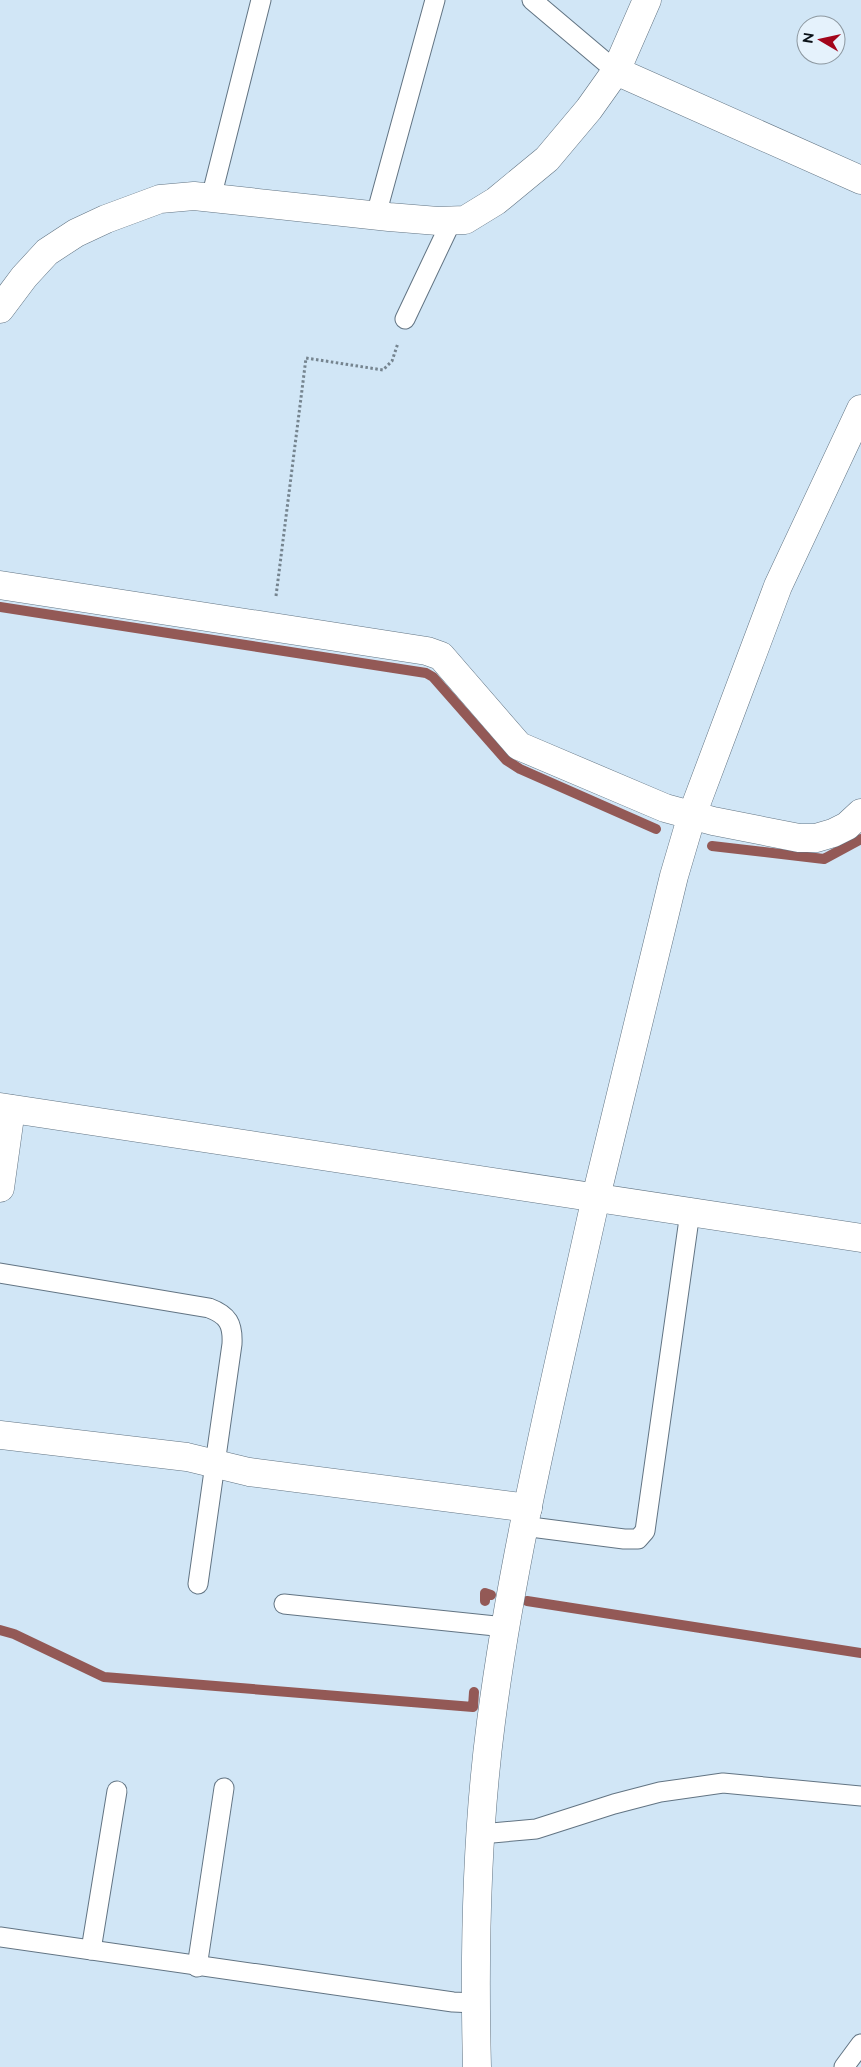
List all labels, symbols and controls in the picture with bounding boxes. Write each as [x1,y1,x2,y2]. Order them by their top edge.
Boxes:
north arrow [796,15,846,65]
text: N [799,31,817,44]

